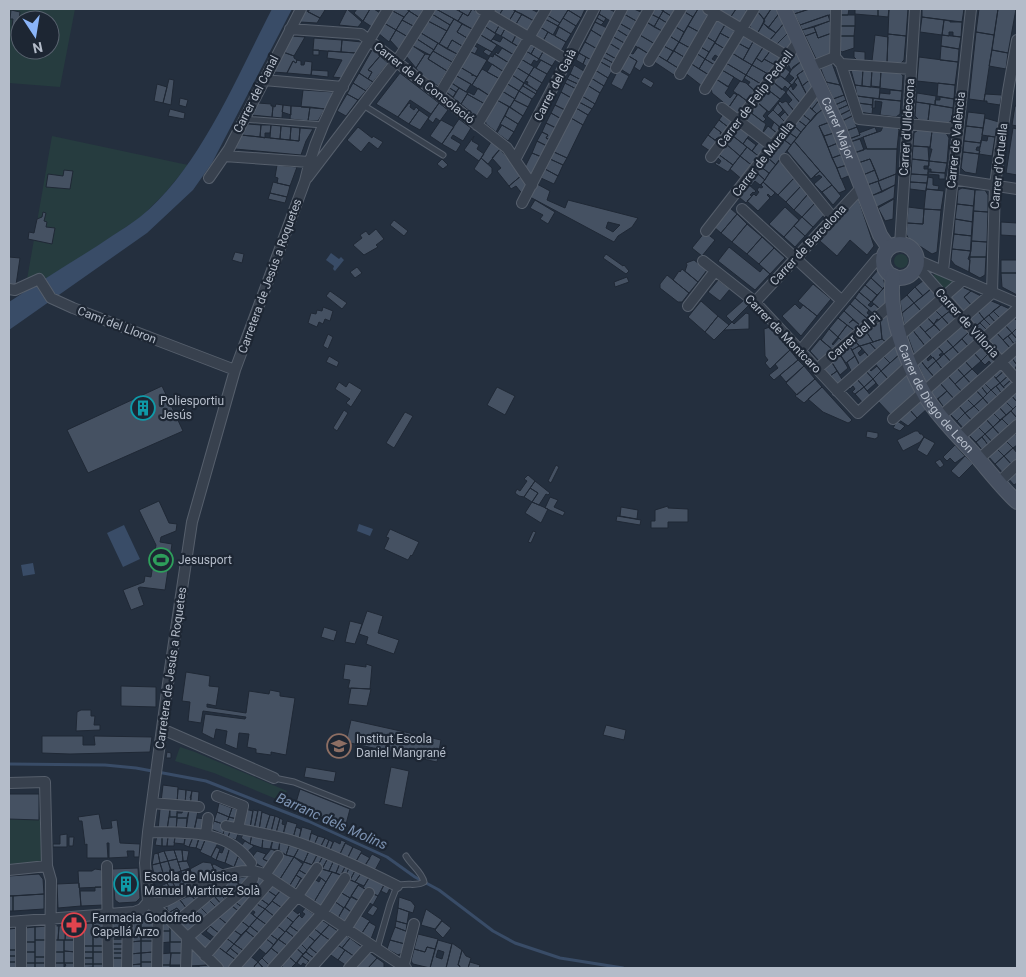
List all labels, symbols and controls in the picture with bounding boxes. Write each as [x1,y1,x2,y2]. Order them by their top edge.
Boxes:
north arrow [10,10,60,60]
text: N [31,39,44,57]
street label: Carrer de la Consolació [371,39,477,127]
street label: Carrer del Gaià [531,47,579,123]
street label: Carrer de Felip Pedrell [714,48,796,150]
street label: Carrer del Canal [230,53,282,135]
street label: Carrer d'Ulldecona [897,78,917,176]
street label: Carrer de València [944,91,968,189]
street label: Carrer Major [818,95,857,162]
street label: Carrer de Muralla [729,119,797,199]
street label: Carrer d'Ortuella [988,122,1010,210]
street label: Carretera de Jesús a Roquetes [235,197,305,355]
street label: Carrer de Barcelona [767,202,849,288]
street label: Carrer de Villoria [932,285,1002,361]
street label: Carrer de Montcaro [742,292,824,376]
street label: Camí del Lloron [76,304,158,346]
street label: Carrer del Pi [825,310,883,364]
street label: Carrer de Diego de Leon [895,342,977,456]
place label: Poliesportiu Jesús [160,394,224,422]
building icon: Poliesportiu Jesús [130,395,156,421]
sports icon: Jesusport [148,547,174,573]
place label: Jesusport [178,553,232,567]
street label: Carretera de Jesús a Roquetes [153,586,189,750]
place label: Institut Escola Daniel Mangrané [356,732,446,760]
school or university icon: Institut Escola Daniel Mangrané [326,733,352,759]
water label: Barranc dels Molins [274,789,390,853]
place label: Escola de Música Manuel Martínez Solà [144,870,260,898]
building icon: Escola de Música Manuel Martínez Solà [113,871,139,897]
place label: Farmacia Godofredo Capellá Arzo [92,911,202,939]
pharmacy icon: Farmacia Godofredo Capellá Arzo [61,912,87,938]

